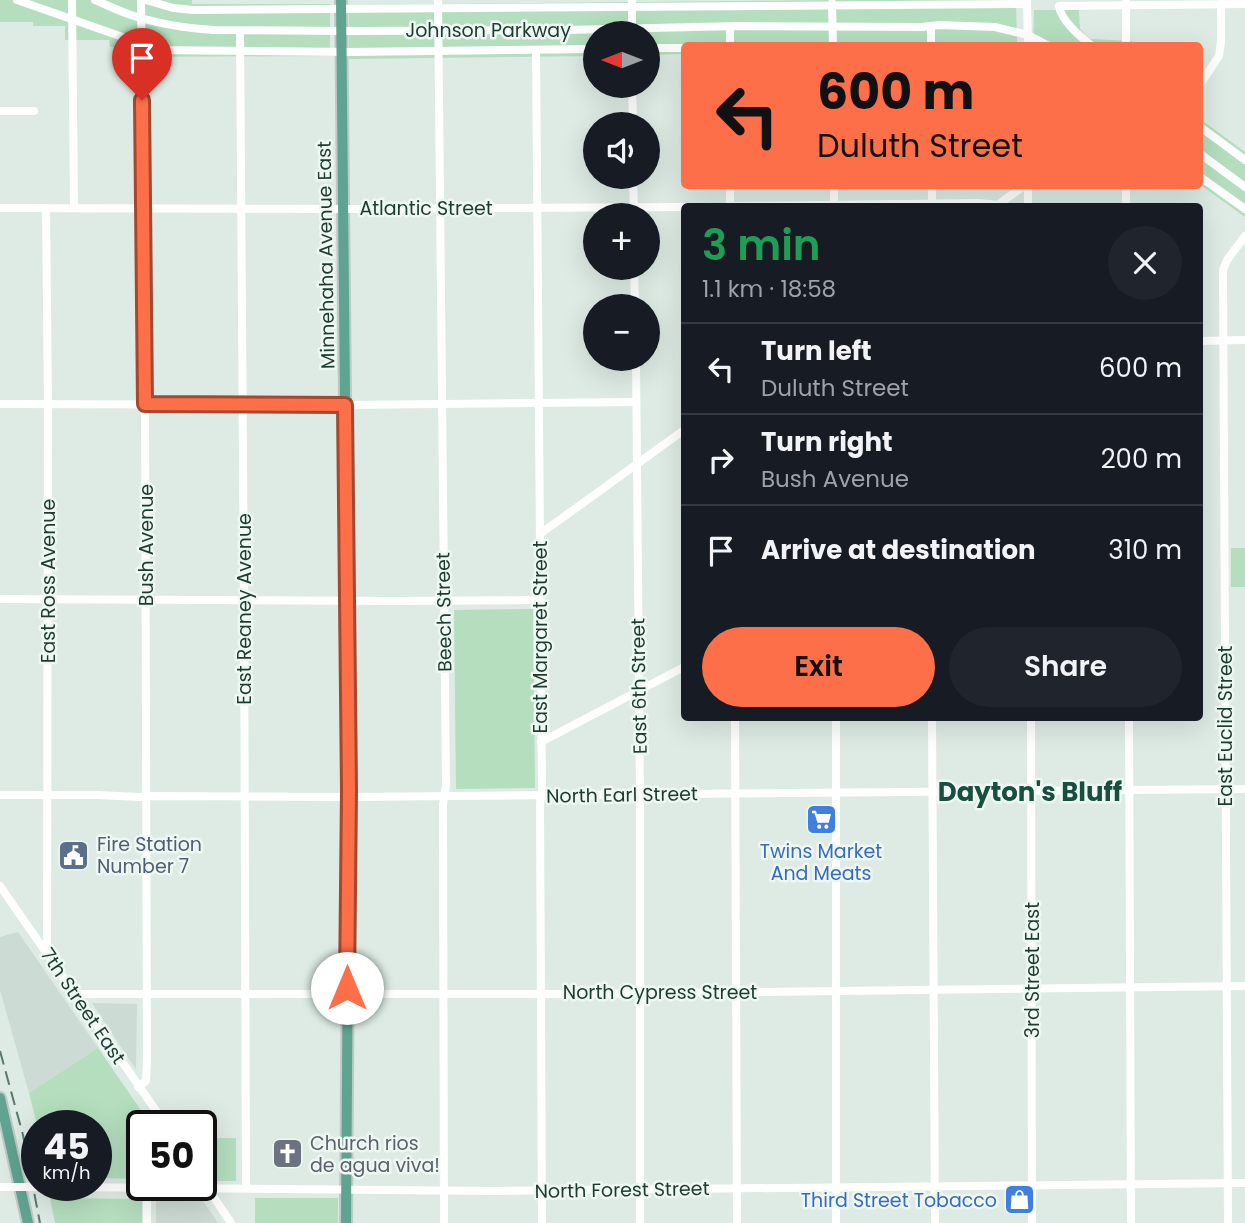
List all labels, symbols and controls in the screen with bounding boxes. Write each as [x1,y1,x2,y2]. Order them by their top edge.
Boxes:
street label: Johnson Parkway [405,17,571,44]
north arrow [583,21,660,98]
map controls [583,21,660,371]
pin [112,28,172,100]
icon: arrive [123,39,161,77]
text: 600 m [817,58,974,126]
icon: left [702,70,793,161]
button: sound [583,112,660,189]
text: Duluth Street [817,123,1023,168]
street label: Minnehaha Avenue East [311,141,341,369]
street label: Atlantic Street [359,195,493,222]
button: + [583,203,660,280]
text: 3 min [702,216,821,275]
button: close [1108,226,1182,300]
text: 1.1 km · 18:58 [702,273,836,305]
button: − [583,294,660,371]
text: Turn left [761,333,872,369]
icon: left [702,350,740,388]
text: 600 m [1099,350,1182,386]
text: Duluth Street [761,372,909,404]
text: Turn right [761,424,893,460]
icon: right [702,441,740,479]
text: 200 m [1101,441,1182,477]
text: Bush Avenue [761,463,909,495]
street label: Bush Avenue [133,484,160,606]
street label: East Ross Avenue [35,499,62,663]
street label: East Reaney Avenue [231,513,258,705]
icon: arrive [702,532,740,570]
text: Arrive at destination [761,532,1036,568]
text: 310 m [1108,532,1182,568]
street label: East Margaret Street [527,540,554,733]
street label: Beech Street [429,552,459,672]
street label: East 6th Street [624,618,654,754]
button: Exit [702,627,935,707]
button: Share [949,627,1182,707]
street label: East Euclid Street [1212,646,1239,806]
district label: Dayton's Bluff [938,774,1122,810]
street label: North Earl Street [546,780,698,810]
supermarket icon: Twins Market And Meats [804,803,838,837]
place label: Fire Station Number 7 [97,831,202,880]
public building icon: Fire Station Number 7 [57,838,91,872]
place label: Twins Market And Meats [760,838,882,887]
street label: 3rd Street East [1019,902,1046,1038]
street label: 7th Street East [34,943,132,1069]
position arrow [310,951,384,1025]
street label: North Cypress Street [563,979,757,1006]
speed limit sign: 50 [126,1110,217,1201]
text: 45 [43,1122,90,1171]
place label: Church rios de agua viva! [310,1130,440,1179]
church icon: Church rios de agua viva! [270,1137,304,1171]
text: km/h [43,1160,90,1185]
street label: North Forest Street [534,1175,710,1205]
shop icon: Third Street Tobacco [1003,1183,1037,1217]
place label: Third Street Tobacco [801,1187,997,1214]

